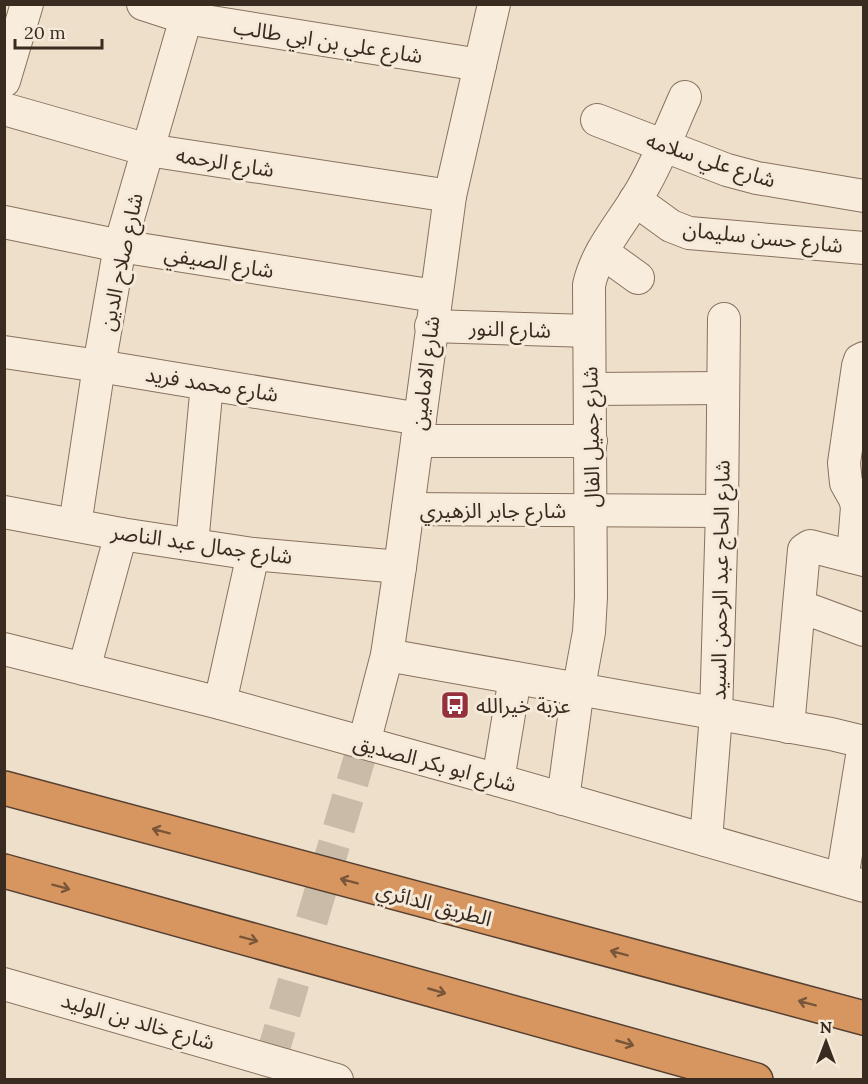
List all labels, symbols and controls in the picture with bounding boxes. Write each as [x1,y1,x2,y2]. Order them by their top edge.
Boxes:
scale bar [15,12,102,50]
street label: شارع علي بن ابي طالب [231,13,425,72]
text: 20 m [24,21,66,44]
street label: شارع علي سلامه [642,126,779,196]
street label: شارع الرحمه [174,141,276,185]
street label: شارع صلاح الدين [93,191,151,334]
street label: شارع حسن سليمان [681,215,844,261]
street label: شارع الصيفي [162,240,276,287]
street label: شارع الامامين [405,314,447,432]
street label: شارع النور [468,314,551,346]
street label: شارع محمد فريد [143,360,280,410]
street label: شارع جميل الفال [576,366,608,508]
street label: شارع الحاج عبد الرحمن السيد [704,460,738,700]
street label: شارع جابر الزهيري [420,497,566,526]
street label: شارع جمال عبد الناصر [108,518,294,572]
bus stop icon: عزبة خيرالله [439,689,471,721]
place label: عزبة خيرالله [476,692,571,719]
street label: شارع ابو بكر الصديق [350,728,519,800]
one-way arrow [151,824,170,836]
one-way arrow [340,875,359,886]
street label: الطريق الدائري [373,876,495,935]
one-way arrow [51,882,70,893]
one-way arrow [239,934,258,945]
one-way arrow [609,947,628,958]
street label: شارع خالد بن الوليد [58,986,218,1058]
one-way arrow [427,986,446,997]
one-way arrow [798,997,817,1008]
north arrow [796,1012,856,1072]
text: N [820,1017,832,1037]
one-way arrow [615,1038,634,1049]

